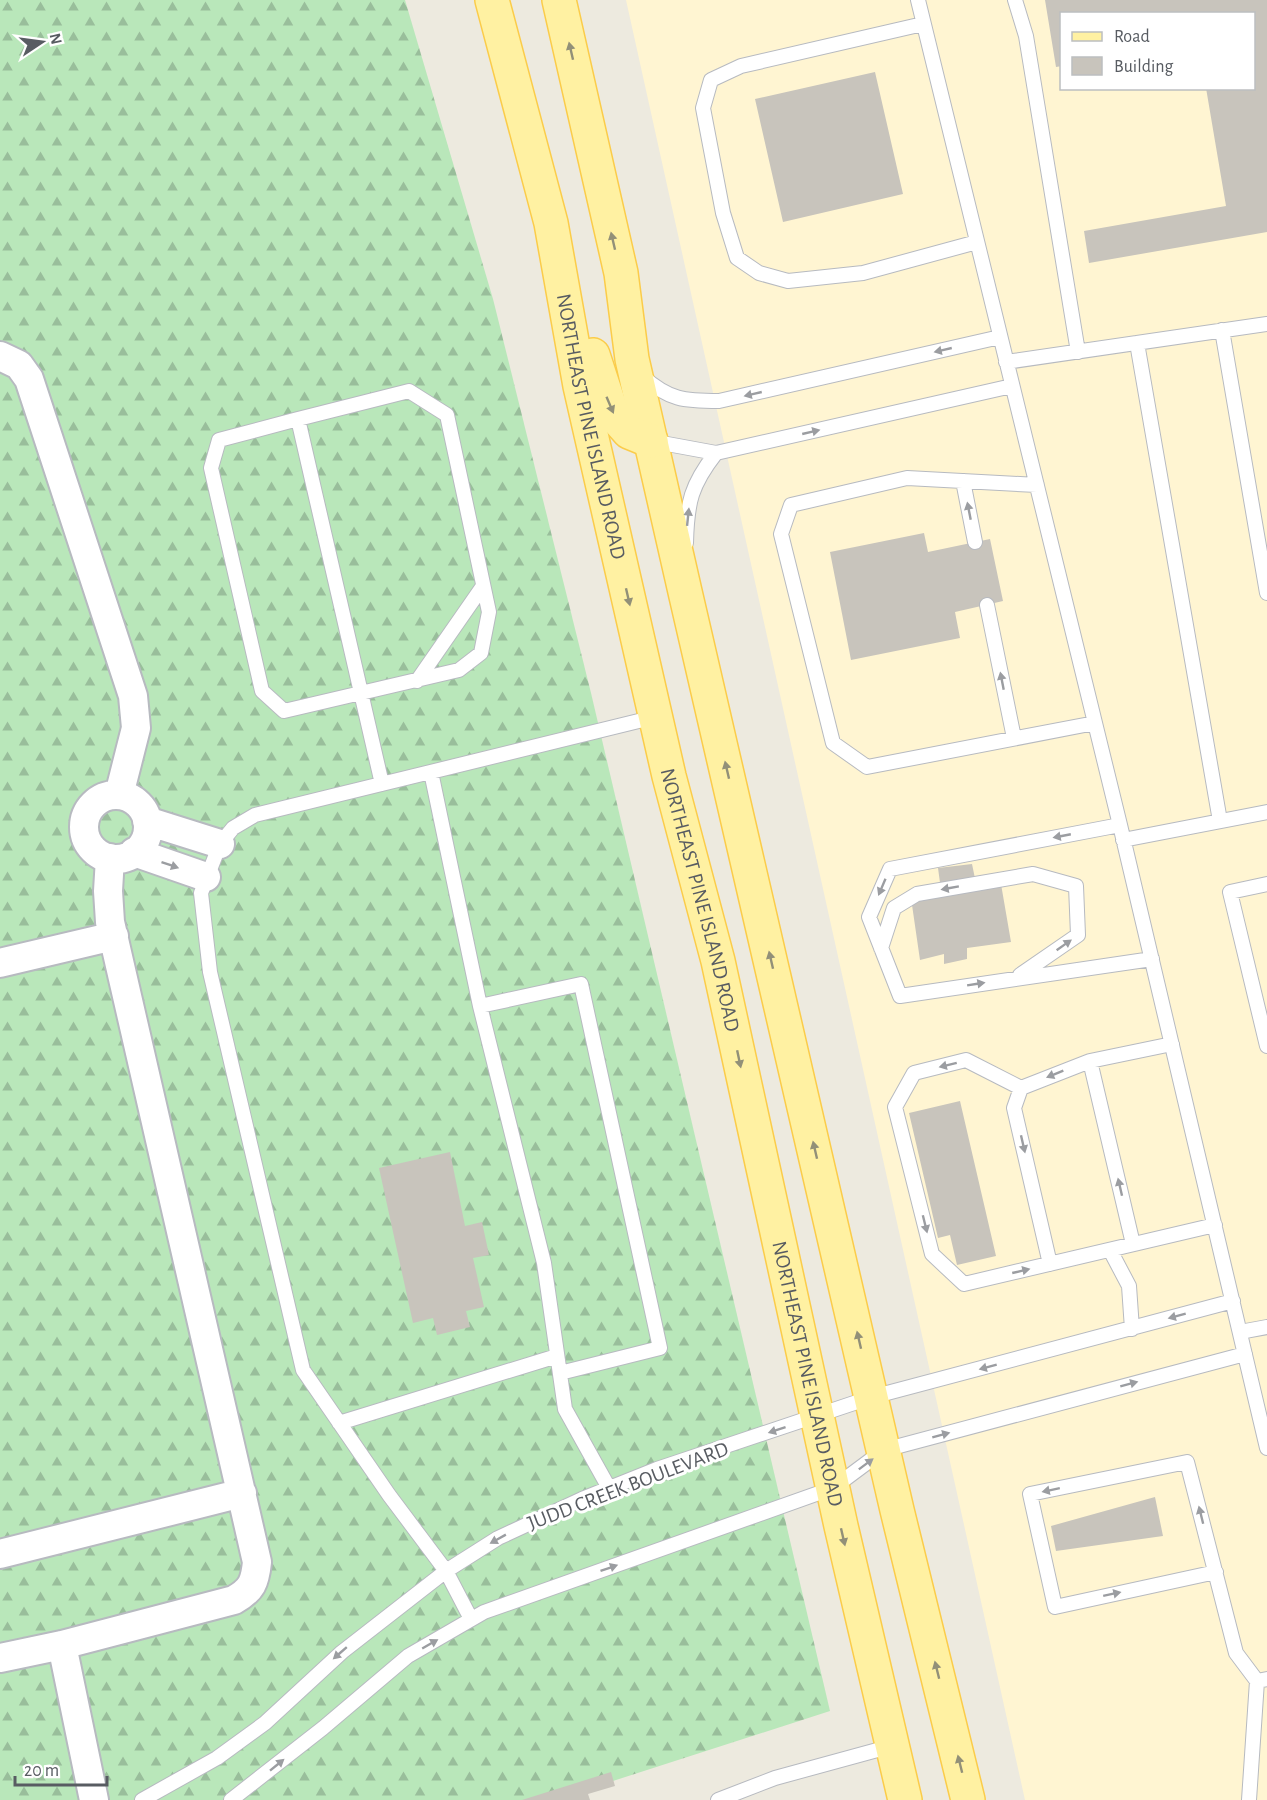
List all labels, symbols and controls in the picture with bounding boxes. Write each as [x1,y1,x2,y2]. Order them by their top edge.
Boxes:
north arrow [12,12,72,72]
legend [1060,12,1255,90]
text: Road [1114,28,1150,46]
text: N [47,32,65,46]
one-way arrow [566,41,575,60]
text: Building [1114,58,1174,76]
one-way arrow [608,232,618,250]
street label: NORTHEAST PINE ISLAND ROAD [553,292,630,561]
one-way arrow [934,345,952,355]
one-way arrow [744,389,762,399]
one-way arrow [605,397,615,415]
one-way arrow [802,426,820,436]
one-way arrow [964,502,973,521]
one-way arrow [683,507,693,526]
one-way arrow [624,588,634,607]
one-way arrow [997,671,1006,690]
one-way arrow [721,761,731,780]
street label: NORTHEAST PINE ISLAND ROAD [657,766,744,1033]
one-way arrow [1053,832,1072,841]
one-way arrow [161,860,179,870]
one-way arrow [877,878,887,896]
one-way arrow [941,884,960,893]
one-way arrow [1056,939,1072,951]
one-way arrow [766,951,776,970]
one-way arrow [967,980,986,989]
one-way arrow [735,1050,744,1069]
one-way arrow [939,1060,957,1070]
one-way arrow [1046,1070,1064,1079]
one-way arrow [1018,1135,1028,1154]
one-way arrow [810,1141,819,1160]
one-way arrow [1114,1178,1124,1197]
one-way arrow [920,1215,930,1233]
street label: NORTHEAST PINE ISLAND ROAD [769,1239,847,1508]
one-way arrow [1012,1265,1031,1275]
one-way arrow [1168,1312,1186,1322]
one-way arrow [853,1331,863,1350]
one-way arrow [979,1362,998,1372]
one-way arrow [1120,1379,1138,1389]
one-way arrow [768,1426,786,1435]
one-way arrow [932,1429,950,1439]
street label: JUDD CREEK BOULEVARD [525,1438,731,1534]
one-way arrow [858,1458,873,1470]
one-way arrow [1041,1486,1060,1495]
one-way arrow [1196,1506,1205,1524]
one-way arrow [839,1528,849,1546]
one-way arrow [489,1534,506,1544]
one-way arrow [600,1562,618,1572]
one-way arrow [1103,1589,1121,1599]
one-way arrow [422,1638,438,1649]
one-way arrow [332,1647,348,1660]
one-way arrow [931,1661,941,1680]
scale bar [15,1749,106,1787]
one-way arrow [954,1754,964,1773]
one-way arrow [270,1759,285,1771]
text: 20 m [24,1762,59,1780]

